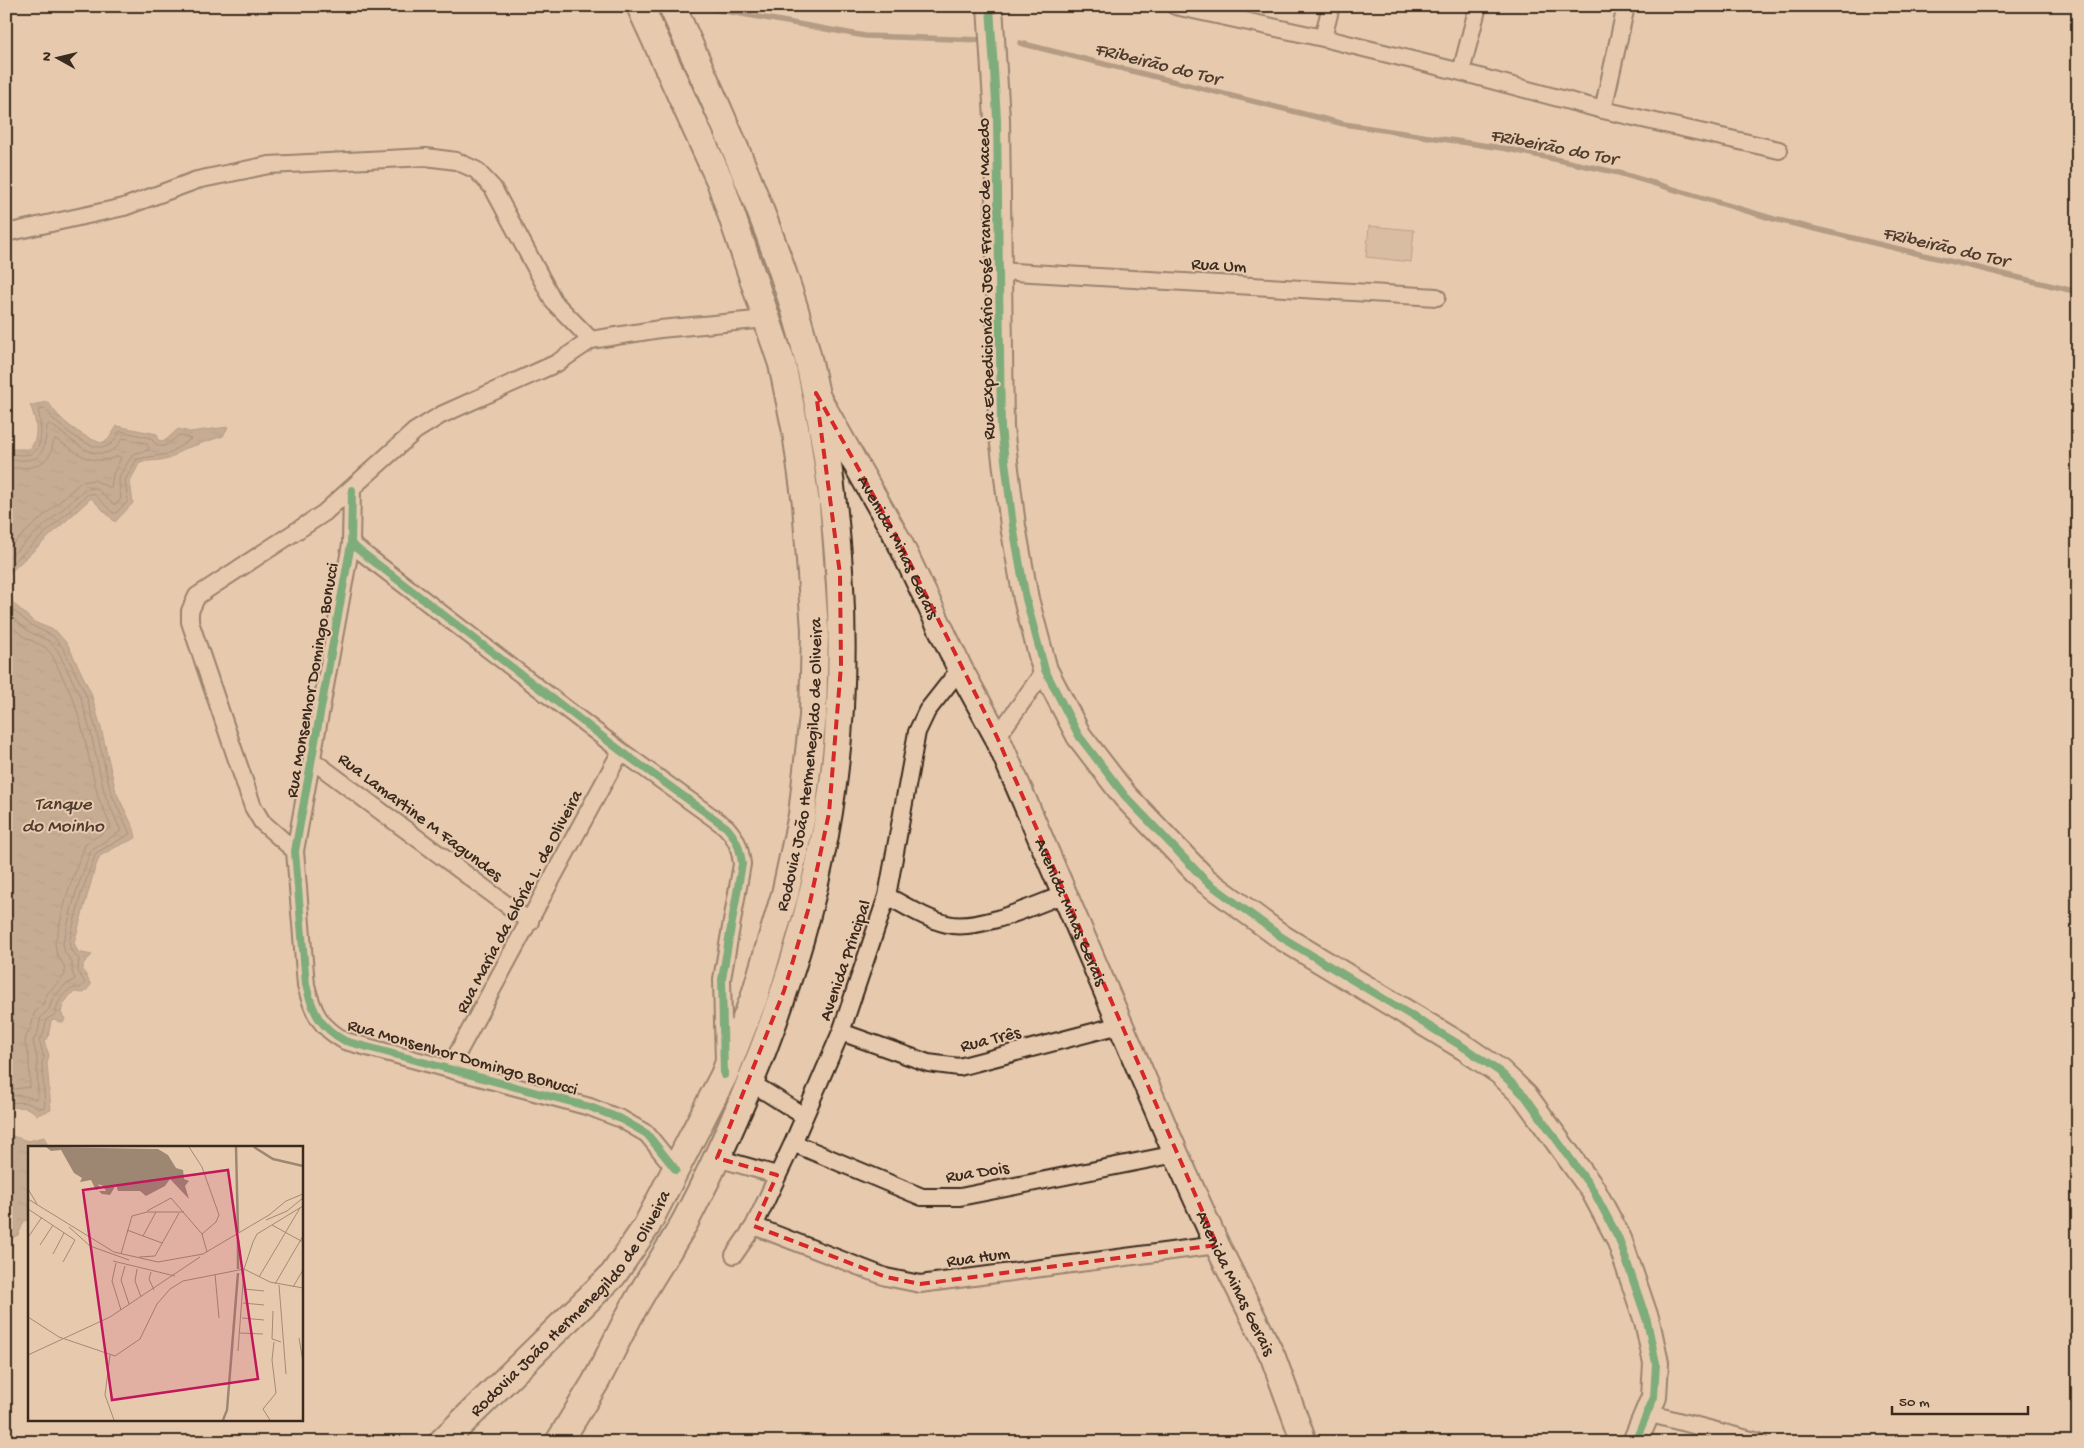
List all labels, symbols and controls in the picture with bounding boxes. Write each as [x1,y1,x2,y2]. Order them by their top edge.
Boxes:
north arrow [32,32,82,82]
water label: FRibeirão do Tor [1092,39,1227,93]
text: N [39,51,57,62]
street label: Rua Expedicionário José Franco de Macedo [974,118,1001,440]
water label: FRibeirão do Tor [1488,125,1623,173]
water label: FRibeirão do Tor [1880,223,2015,275]
street label: Rua Um [1191,255,1247,278]
street label: Avenida Minas Gerais [851,472,943,624]
street label: Rua Monsenhor Domingo Bonucci [282,561,345,800]
street label: Rodovia João Hermenegildo de Oliveira [772,616,828,914]
street label: Rua Lamartine M Fagundes [333,749,507,888]
street label: Rua Maria da Glória L. de Oliveira [452,786,589,1017]
water label: Tanque do Moinho [22,794,105,839]
street label: Avenida Minas Gerais [1029,835,1111,991]
street label: Avenida Principal [816,897,877,1024]
street label: Rua Monsenhor Domingo Bonucci [345,1015,580,1101]
street label: Rua Três [958,1022,1024,1058]
inset map [28,1146,302,1420]
street label: Rua Dois [944,1158,1012,1189]
street label: Rodovia João Hermenegildo de Oliveira [467,1186,677,1422]
street label: Avenida Minas Gerais [1190,1208,1279,1361]
street label: Rua Hum [945,1244,1012,1273]
scale bar [1892,1383,2028,1415]
text: 50 m [1899,1394,1930,1412]

